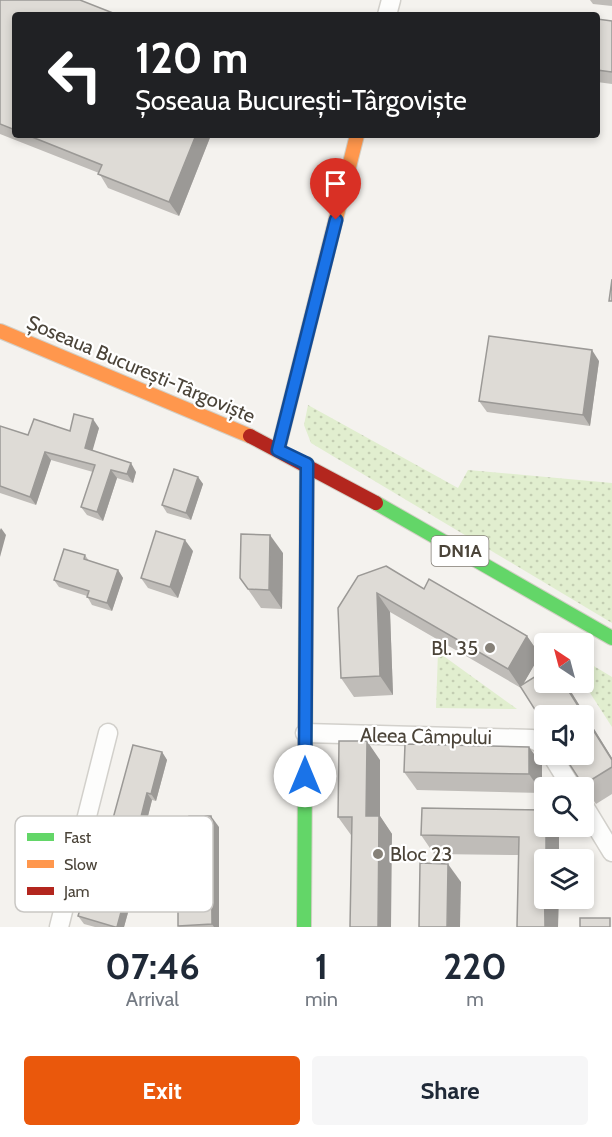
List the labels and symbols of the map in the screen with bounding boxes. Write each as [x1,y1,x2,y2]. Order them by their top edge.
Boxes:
pin [310,158,361,220]
street label: Șoseaua București-Târgoviște [23,310,259,429]
road number: DN1A [432,536,488,566]
north arrow [534,633,594,693]
place label: Bl. 35 [431,636,478,660]
marker: Bl. 35 [483,641,497,655]
street label: Aleea Câmpului [360,723,492,749]
position arrow [273,744,337,808]
legend [15,816,213,912]
text: Fast [64,828,92,847]
place label: Bloc 23 [390,842,452,866]
marker: Bloc 23 [371,847,385,861]
text: Slow [64,855,98,874]
text: Jam [63,882,90,901]

